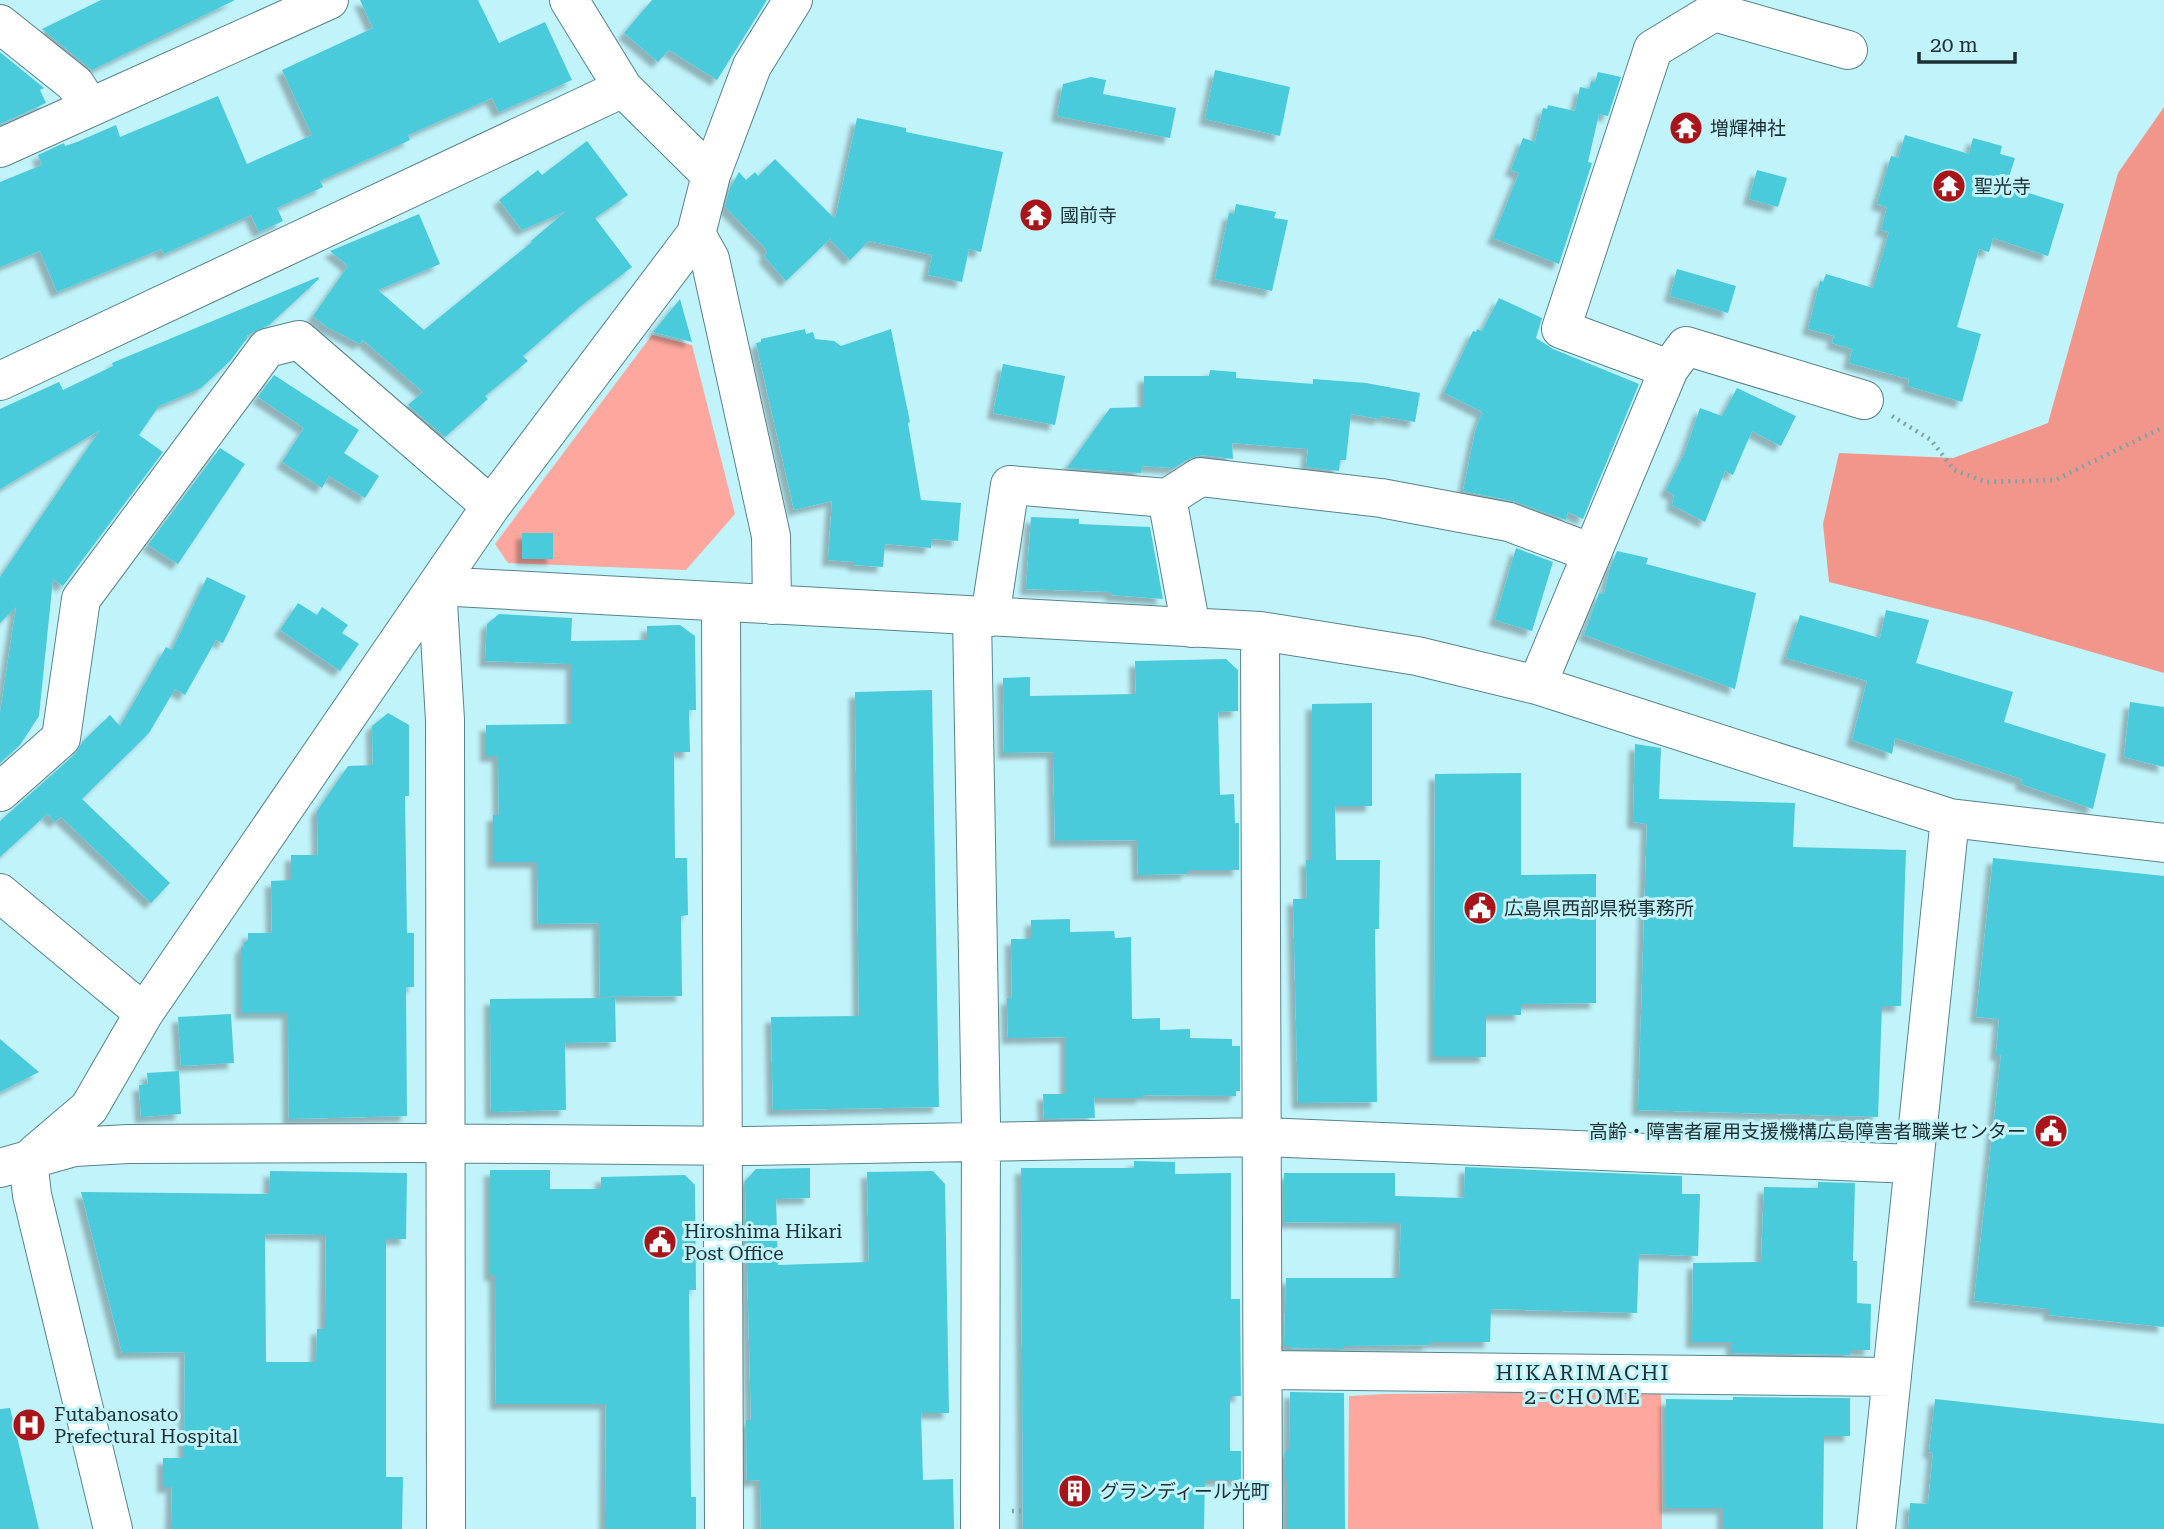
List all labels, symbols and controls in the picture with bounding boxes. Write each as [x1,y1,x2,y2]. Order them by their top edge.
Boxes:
scale bar [1919,21,2015,65]
text: 20 m [1930,33,1978,57]
temple icon: 増輝神社 [1667,109,1705,147]
place label: 増輝神社 [1710,117,1786,140]
temple icon: 聖光寺 [1930,167,1968,205]
place label: 聖光寺 [1974,175,2031,198]
temple icon: 國前寺 [1017,196,1055,234]
place label: 國前寺 [1060,204,1117,227]
public building icon: 広島県西部県税事務所 [1461,889,1499,927]
place label: 広島県西部県税事務所 [1504,897,1694,920]
public building icon: 高齢・障害者雇用支援機構広島障害者職業センター [2032,1112,2070,1150]
place label: 高齢・障害者雇用支援機構広島障害者職業センター [1589,1120,2026,1143]
place label: Hiroshima Hikari Post Office [684,1220,842,1265]
public building icon: Hiroshima Hikari Post Office [641,1223,679,1261]
district label: HIKARIMACHI 2-CHOME [1496,1361,1670,1409]
place label: Futabanosato Prefectural Hospital [54,1403,238,1448]
hospital icon: Futabanosato Prefectural Hospital [10,1406,48,1444]
building icon: グランディール光町 [1056,1472,1094,1510]
place label: グランディール光町 [1100,1480,1270,1503]

